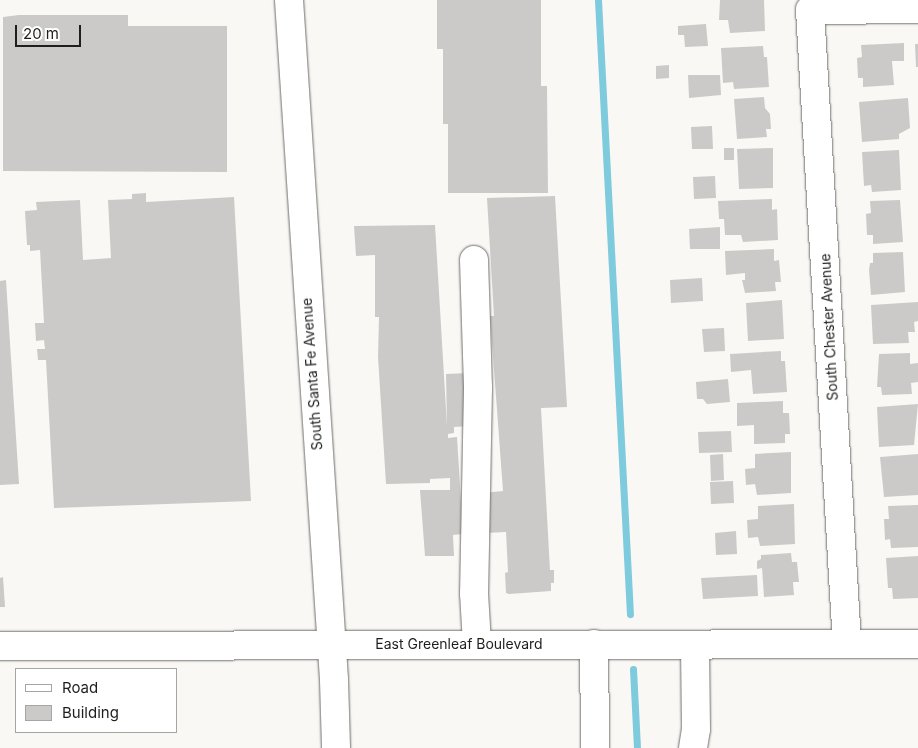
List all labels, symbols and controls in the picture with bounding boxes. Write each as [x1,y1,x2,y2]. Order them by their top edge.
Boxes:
scale bar [18,15,84,47]
text: 20 m [23,24,59,43]
street label: South Chester Avenue [817,253,841,401]
street label: South Santa Fe Avenue [298,297,326,451]
street label: East Greenleaf Boulevard [375,636,543,652]
legend [15,668,178,733]
text: Road [62,678,98,697]
text: Building [62,703,119,722]

